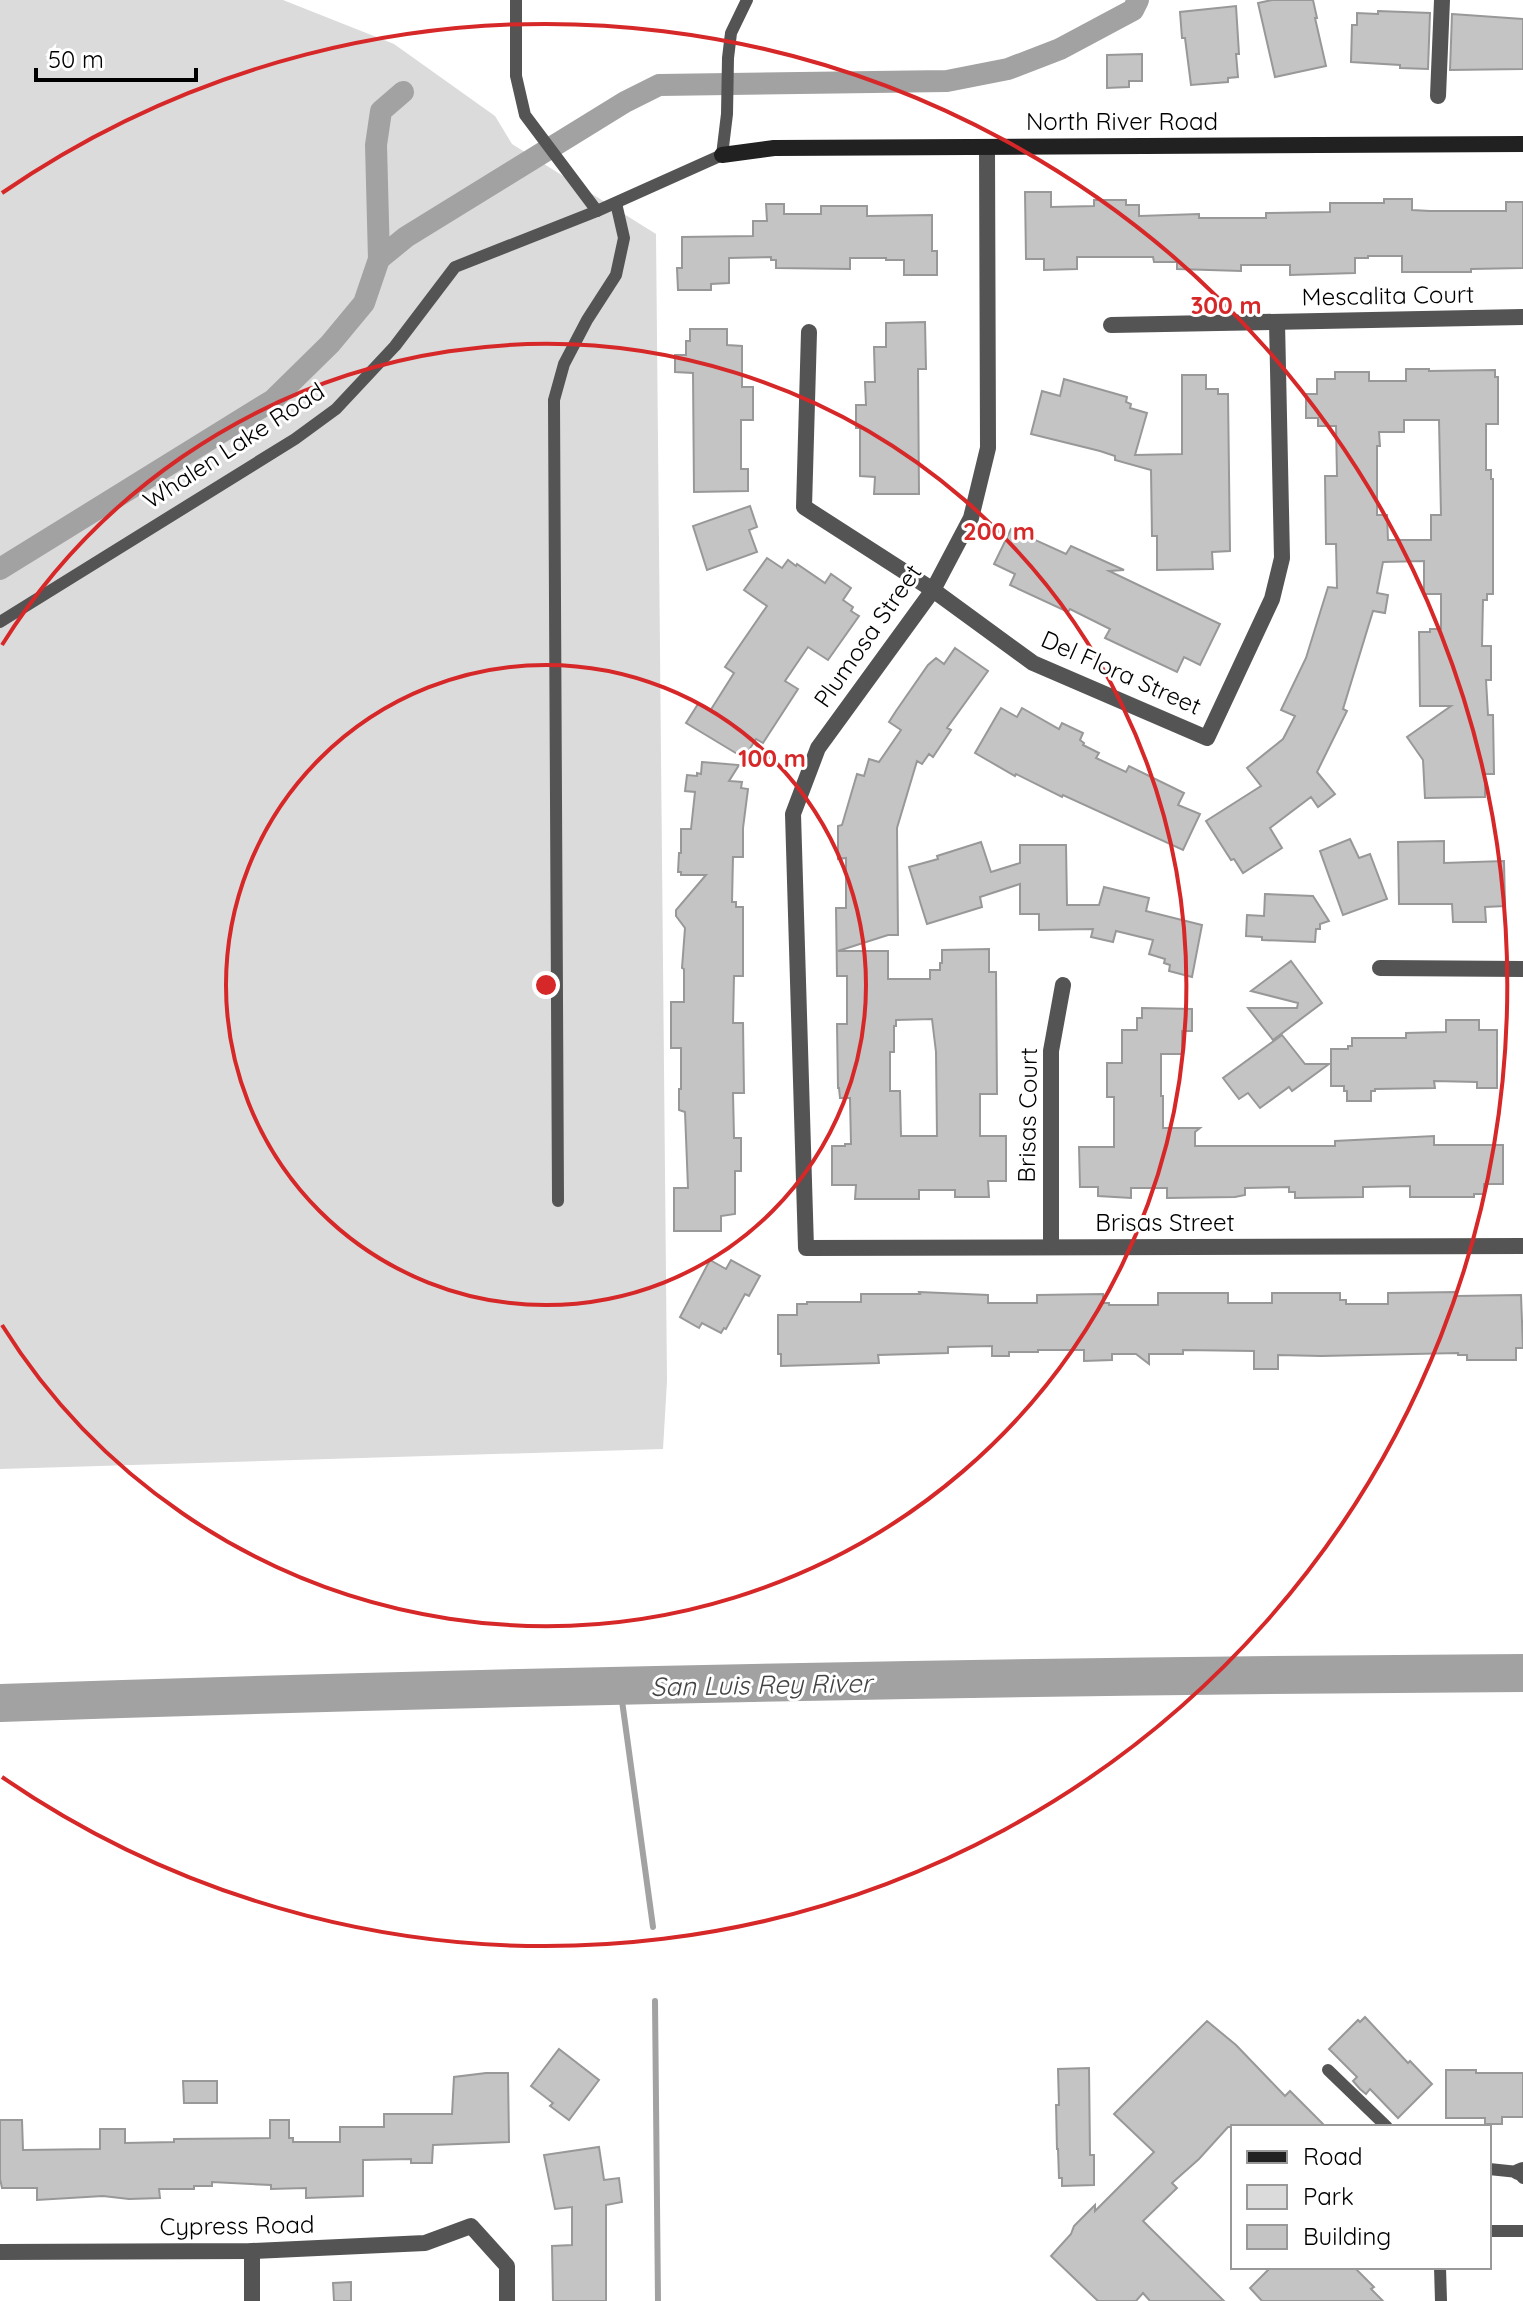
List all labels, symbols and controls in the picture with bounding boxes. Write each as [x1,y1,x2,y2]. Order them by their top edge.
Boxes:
scale bar [36,32,196,82]
text: 50 m [48,44,104,74]
street label: North River Road [1026,106,1218,136]
street label: Mescalita Court [1301,278,1475,312]
text: 300 m [1190,290,1262,320]
street label: Whalen Lake Road [137,375,330,515]
text: 200 m [963,516,1035,546]
street label: Plumosa Street [807,558,928,713]
street label: Del Flora Street [1037,623,1206,721]
text: 100 m [738,743,806,773]
centre of rings [532,971,560,999]
street label: Brisas Court [1011,1047,1043,1183]
street label: Brisas Street [1095,1207,1235,1237]
water label: San Luis Rey River [650,1666,875,1703]
legend [1231,2125,1491,2269]
text: Road [1303,2141,1363,2171]
text: Park [1303,2181,1354,2211]
street label: Cypress Road [159,2209,315,2241]
text: Building [1303,2221,1391,2251]

